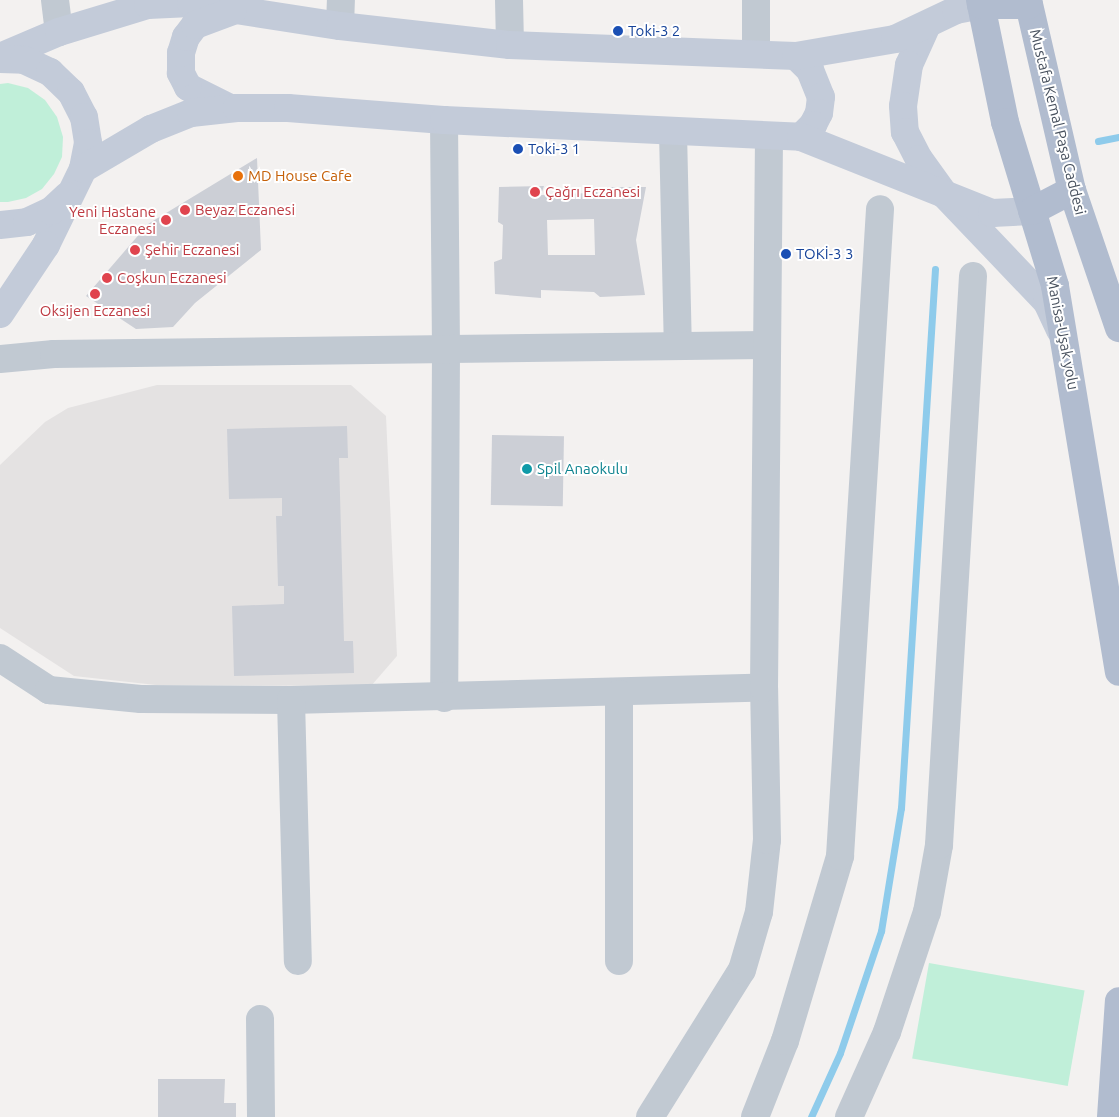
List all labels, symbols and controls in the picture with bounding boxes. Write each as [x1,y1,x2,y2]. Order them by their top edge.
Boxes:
place label: Toki-3 2 [628,22,680,40]
marker: Toki-3 2 [612,25,624,37]
street label: Mustafa Kemal Paşa Caddesi [1026,27,1090,217]
place label: Toki-3 1 [528,140,580,158]
marker: Toki-3 1 [512,143,524,155]
place label: MD House Cafe [248,167,352,185]
marker: MD House Cafe [232,170,244,182]
place label: Çağrı Eczanesi [545,183,640,201]
marker: Çağrı Eczanesi [529,186,541,198]
place label: Beyaz Eczanesi [195,201,295,219]
place label: Yeni Hastane Eczanesi [69,202,156,237]
marker: Beyaz Eczanesi [179,204,191,216]
marker: Yeni Hastane Eczanesi [160,214,172,226]
place label: Şehir Eczanesi [145,241,239,259]
marker: Şehir Eczanesi [129,244,141,256]
place label: TOKİ-3 3 [796,245,853,263]
marker: TOKİ-3 3 [780,248,792,260]
place label: Coşkun Eczanesi [117,269,227,287]
marker: Coşkun Eczanesi [101,272,113,284]
street label: Manisa-Uşak yolu [1043,275,1083,391]
marker: Oksijen Eczanesi [89,288,101,300]
place label: Oksijen Eczanesi [40,302,150,320]
place label: Spil Anaokulu [537,460,628,478]
marker: Spil Anaokulu [521,463,533,475]

